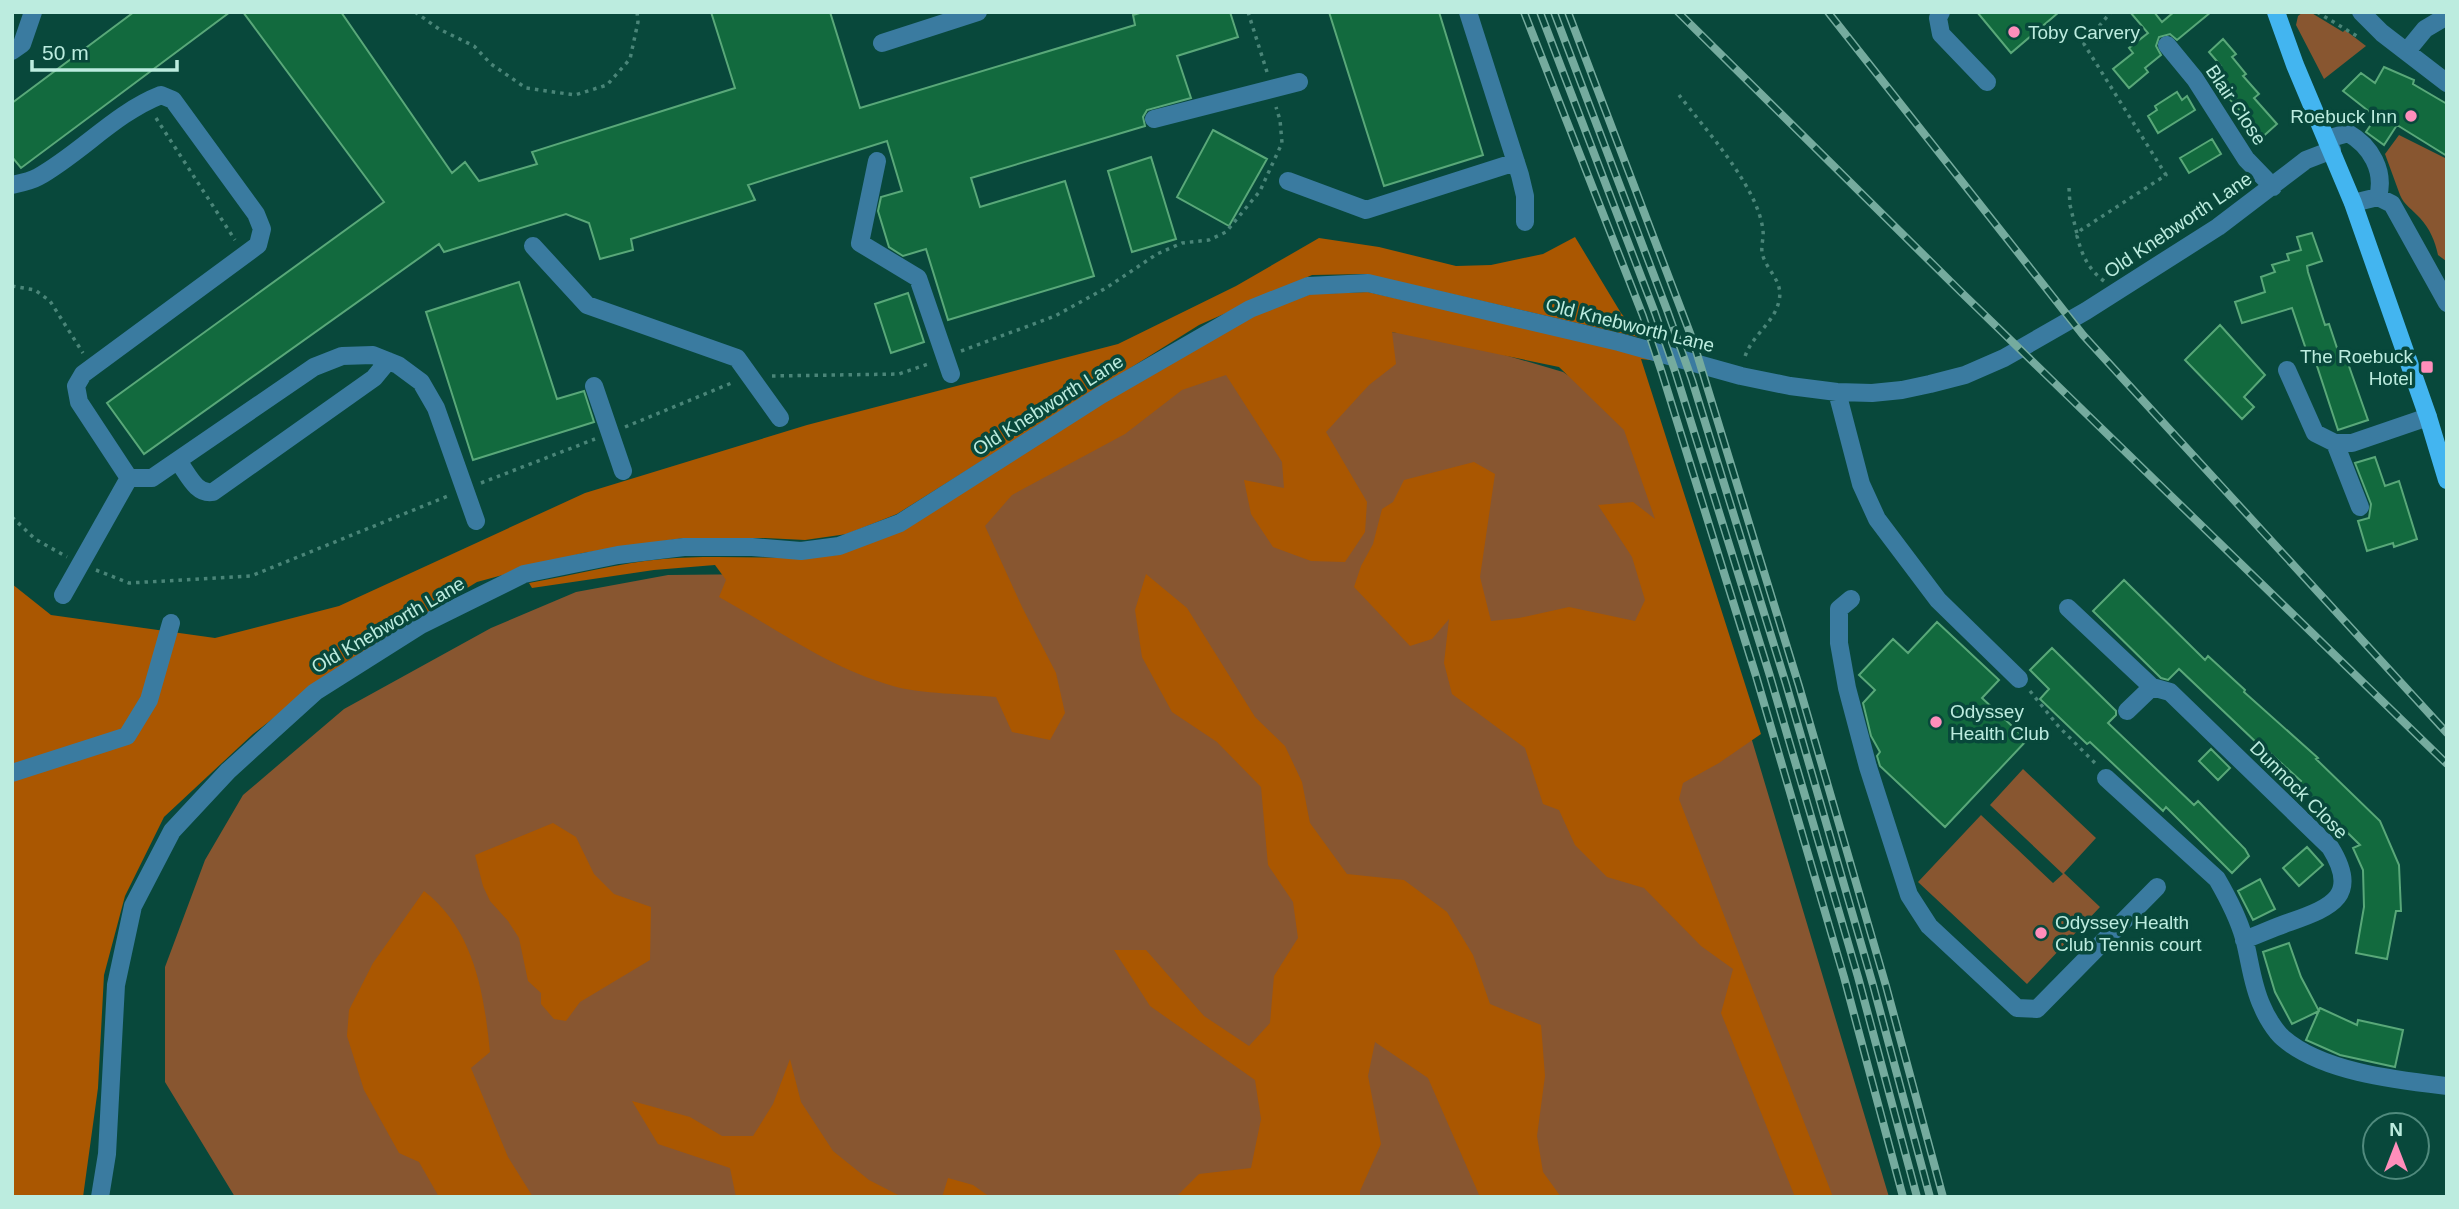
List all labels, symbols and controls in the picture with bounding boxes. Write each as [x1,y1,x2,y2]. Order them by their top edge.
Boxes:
place label: Toby Carvery [2028,22,2140,43]
marker: Toby Carvery [2006,24,2022,40]
scale bar [32,28,177,72]
text: 50 m [42,41,89,64]
street label: Blair Close [2202,61,2270,149]
place label: Roebuck Inn [2290,106,2397,127]
marker: Roebuck Inn [2403,108,2419,124]
street label: Old Knebworth Lane [2100,168,2256,282]
street label: Old Knebworth Lane [1543,294,1717,356]
place label: The Roebuck Hotel [2300,346,2413,389]
street label: Old Knebworth Lane [969,350,1127,460]
marker: The Roebuck Hotel [2419,359,2435,375]
street label: Old Knebworth Lane [308,573,468,677]
place label: Odyssey Health Club [1950,701,2049,744]
marker: Odyssey Health Club [1928,714,1944,730]
street label: Dunnock Close [2246,737,2352,843]
place label: Odyssey Health Club Tennis court [2055,912,2202,955]
marker: Odyssey Health Club Tennis court [2033,925,2049,941]
north arrow [2361,1111,2431,1181]
text: N [2389,1119,2403,1140]

